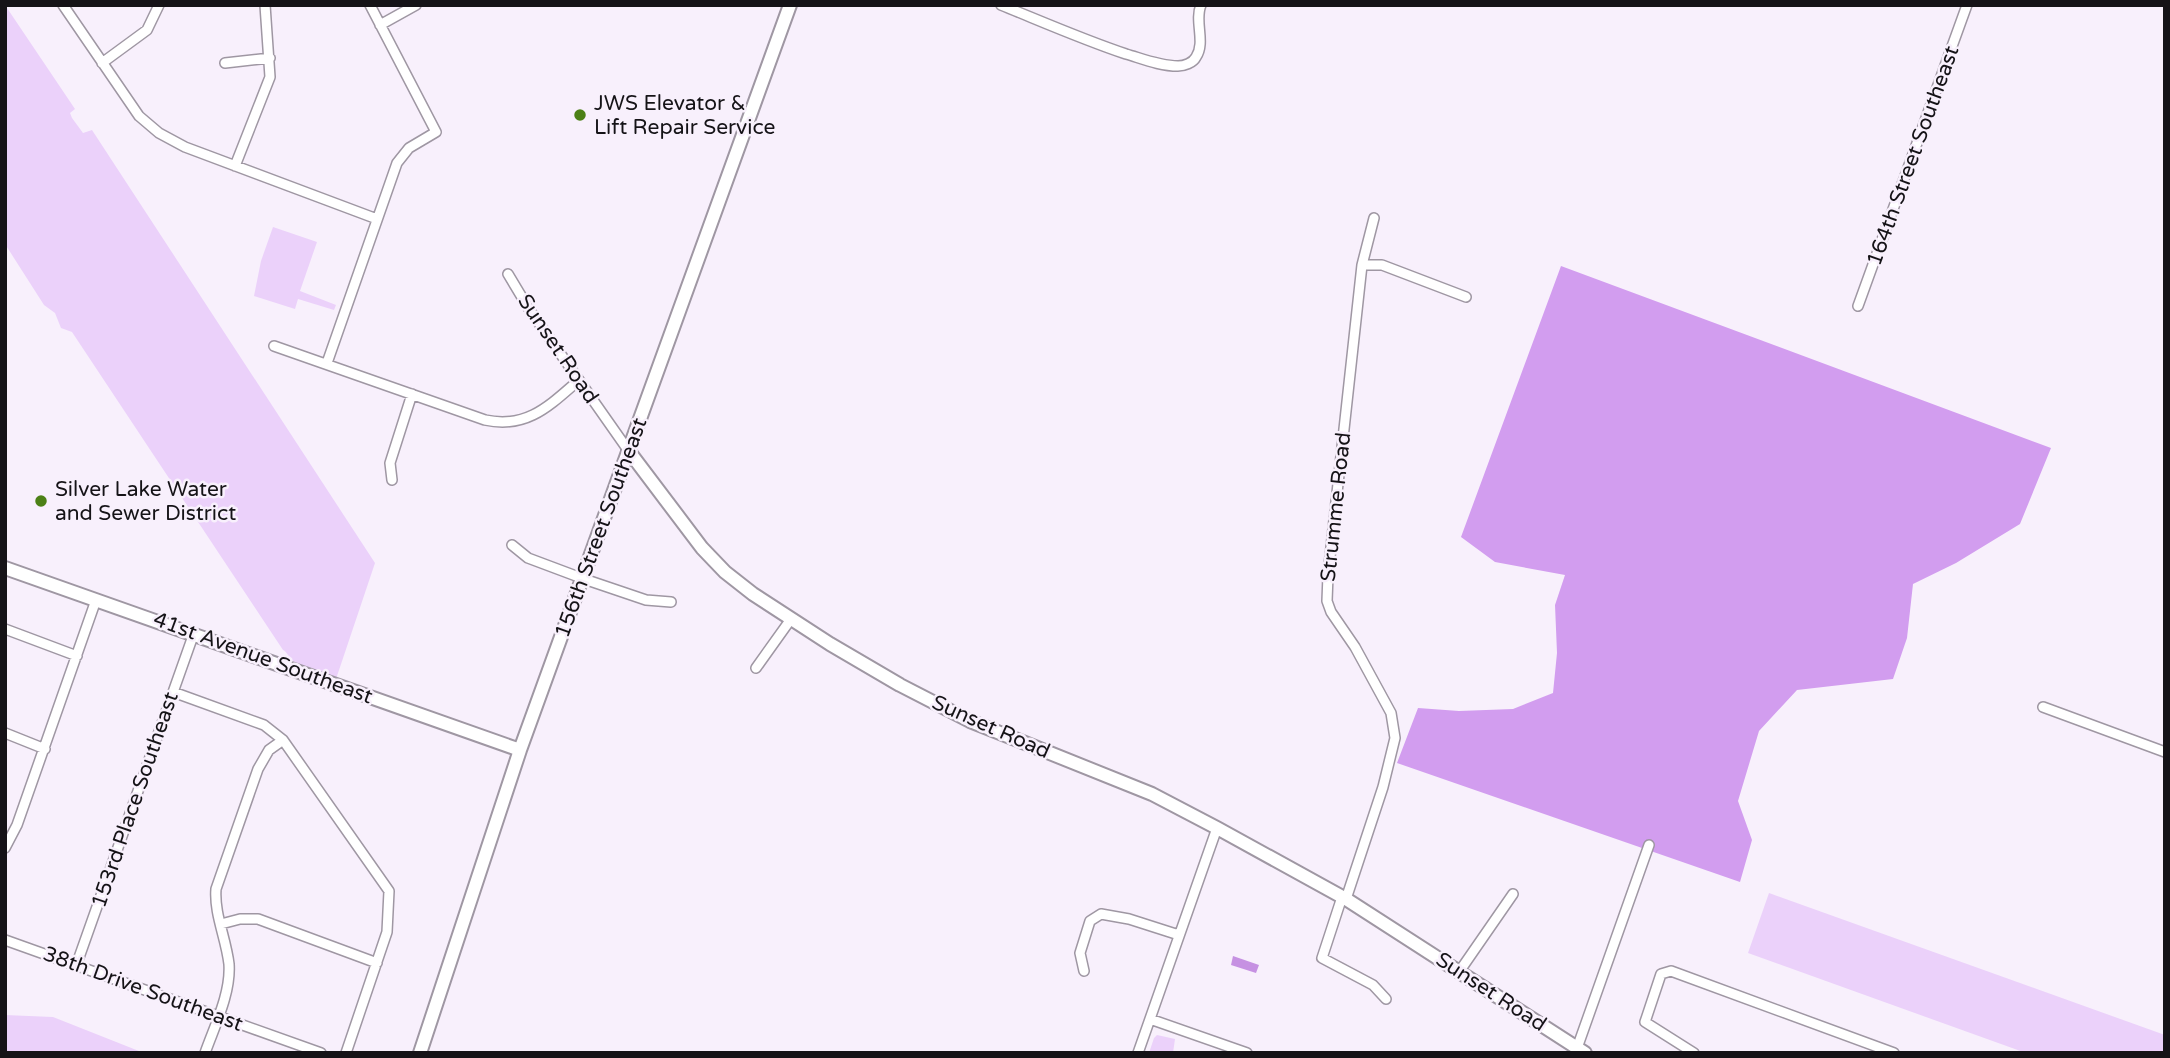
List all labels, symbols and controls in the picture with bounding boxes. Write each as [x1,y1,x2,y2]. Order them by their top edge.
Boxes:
street label: 164th Street Southeast [1862,43,1964,269]
place label: JWS Elevator & Lift Repair Service [594,91,776,140]
marker: JWS Elevator & Lift Repair Service [572,107,588,123]
street label: Sunset Road [512,290,604,408]
street label: 156th Street Southeast [550,415,652,641]
street label: Strumme Road [1316,431,1356,583]
place label: Silver Lake Water and Sewer District [55,477,236,526]
marker: Silver Lake Water and Sewer District [33,493,49,509]
street label: 41st Avenue Southeast [150,607,376,709]
street label: 153rd Place Southeast [86,689,184,911]
street label: Sunset Road [928,690,1054,764]
street label: 38th Drive Southeast [40,941,246,1037]
street label: Sunset Road [1431,947,1551,1037]

